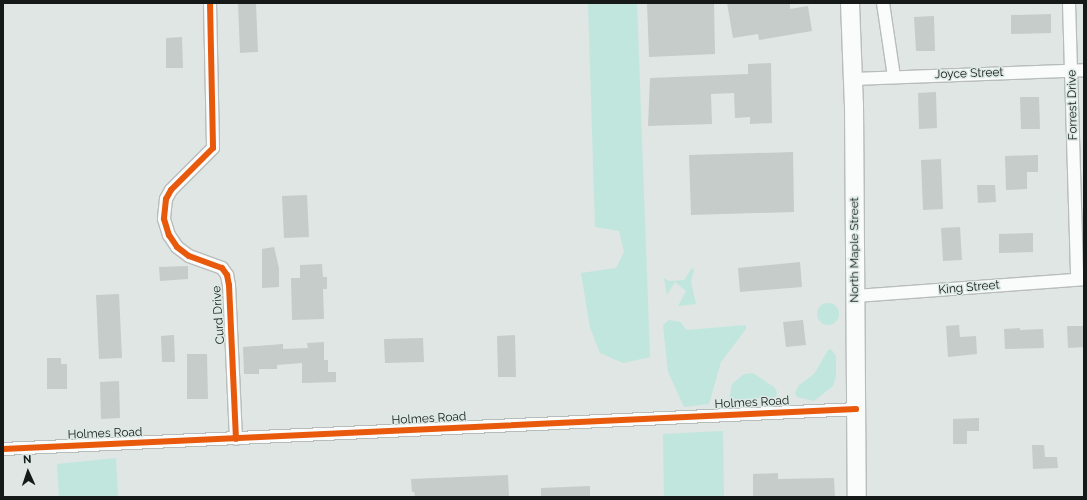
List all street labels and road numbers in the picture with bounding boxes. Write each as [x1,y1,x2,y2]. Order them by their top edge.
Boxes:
street label: Joyce Street [934,66,1004,82]
street label: Forrest Drive [1065,70,1081,140]
street label: North Maple Street [848,197,862,303]
street label: King Street [938,278,1000,298]
street label: Curd Drive [210,285,228,345]
street label: Holmes Road [714,394,790,412]
street label: Holmes Road [391,410,467,428]
street label: Holmes Road [67,425,143,443]

